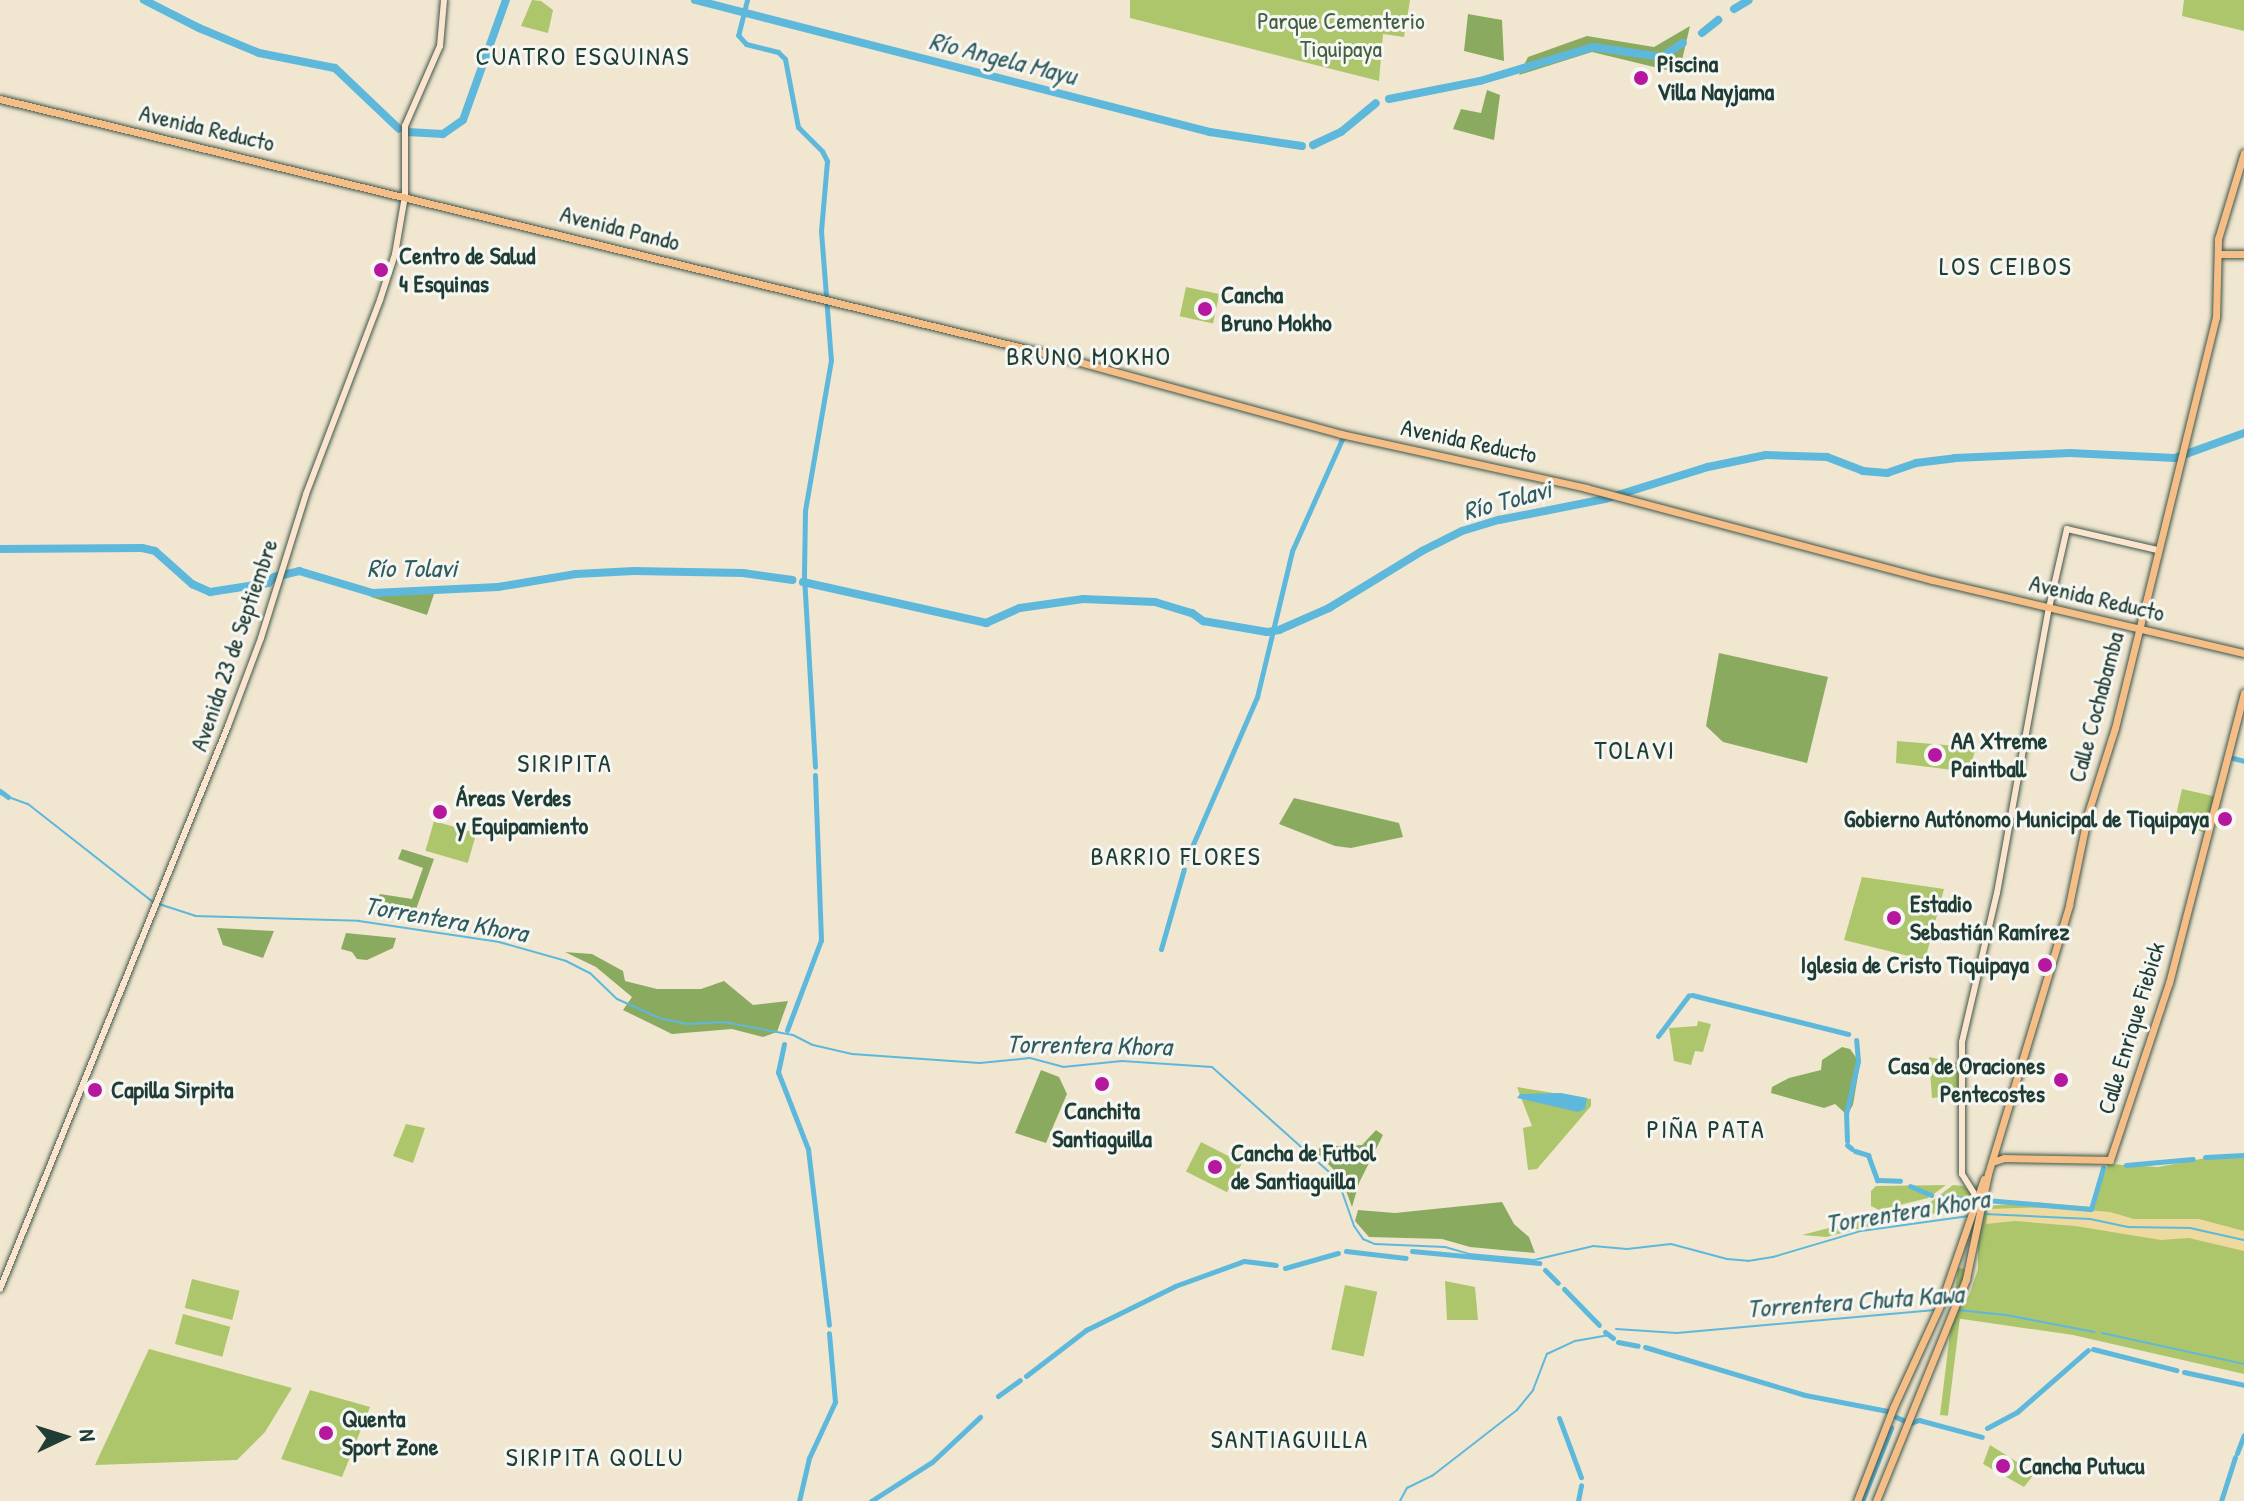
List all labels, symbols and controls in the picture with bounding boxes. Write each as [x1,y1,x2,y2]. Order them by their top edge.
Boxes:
park label: Parque Cementerio Tiquipaya [1257,7,1425,63]
water label: Río Angela Mayu [926,25,1080,91]
district label: CUATRO ESQUINAS [476,40,690,72]
place label: Piscina Villa Nayjama [1657,50,1774,106]
marker: Piscina Villa Nayjama [1632,69,1650,87]
street label: Avenida Reducto [137,98,277,158]
street label: Avenida Pando [557,199,683,257]
place label: Centro de Salud 4 Esquinas [399,242,535,298]
district label: LOS CEIBOS [1939,250,2073,282]
marker: Centro de Salud 4 Esquinas [370,259,392,281]
place label: Cancha Bruno Mokho [1221,281,1332,337]
marker: Cancha Bruno Mokho [1196,300,1214,318]
district label: BRUNO MOKHO [1006,340,1172,372]
street label: Avenida Reducto [1399,413,1539,469]
water label: Río Tolavi [1459,473,1555,527]
street label: Avenida 23 de Septiembre [184,535,284,755]
water label: Río Tolavi [367,552,457,584]
street label: Avenida Reducto [2027,568,2167,628]
street label: Calle Cochabamba [2062,629,2130,785]
place label: AA Xtreme Paintball [1951,727,2047,783]
district label: TOLAVI [1594,734,1676,766]
marker: AA Xtreme Paintball [1926,746,1944,764]
district label: SIRIPITA [517,747,613,779]
place label: Áreas Verdes y Equipamiento [456,784,588,840]
marker: Áreas Verdes y Equipamiento [431,803,449,821]
place label: Gobierno Autónomo Municipal de Tiquipaya [1844,805,2209,833]
marker: Gobierno Autónomo Municipal de Tiquipaya [2216,810,2234,828]
district label: BARRIO FLORES [1090,840,1262,872]
water label: Torrentera Khora [362,889,530,949]
place label: Estadio Sebastián Ramírez [1910,890,2070,946]
marker: Estadio Sebastián Ramírez [1885,909,1903,927]
street label: Calle Enrique Fiebick [2091,939,2171,1117]
place label: Iglesia de Cristo Tiquipaya [1800,951,2029,979]
marker: Iglesia de Cristo Tiquipaya [2036,956,2054,974]
water label: Torrentera Khora [1006,1028,1172,1062]
place label: Casa de Oraciones Pentecostes [1888,1052,2045,1108]
marker: Casa de Oraciones Pentecostes [2052,1071,2070,1089]
marker: Canchita Santiaguilla [1093,1075,1111,1093]
place label: Capilla Sirpita [111,1076,233,1104]
marker: Capilla Sirpita [86,1081,104,1099]
place label: Canchita Santiaguilla [1052,1097,1152,1153]
district label: PIÑA PATA [1646,1113,1766,1145]
place label: Cancha de Futbol de Santiaguilla [1231,1139,1376,1195]
marker: Cancha de Futbol de Santiaguilla [1206,1158,1224,1176]
water label: Torrentera Khora [1823,1183,1991,1239]
water label: Torrentera Chuta Kawa [1746,1278,1964,1324]
north arrow [24,1397,104,1477]
place label: Quenta Sport Zone [342,1405,438,1461]
district label: SANTIAGUILLA [1211,1423,1369,1455]
marker: Quenta Sport Zone [317,1424,335,1442]
text: N [73,1428,103,1442]
district label: SIRIPITA QOLLU [506,1441,684,1473]
place label: Cancha Putucu [2019,1452,2145,1480]
marker: Cancha Putucu [1994,1457,2012,1475]

